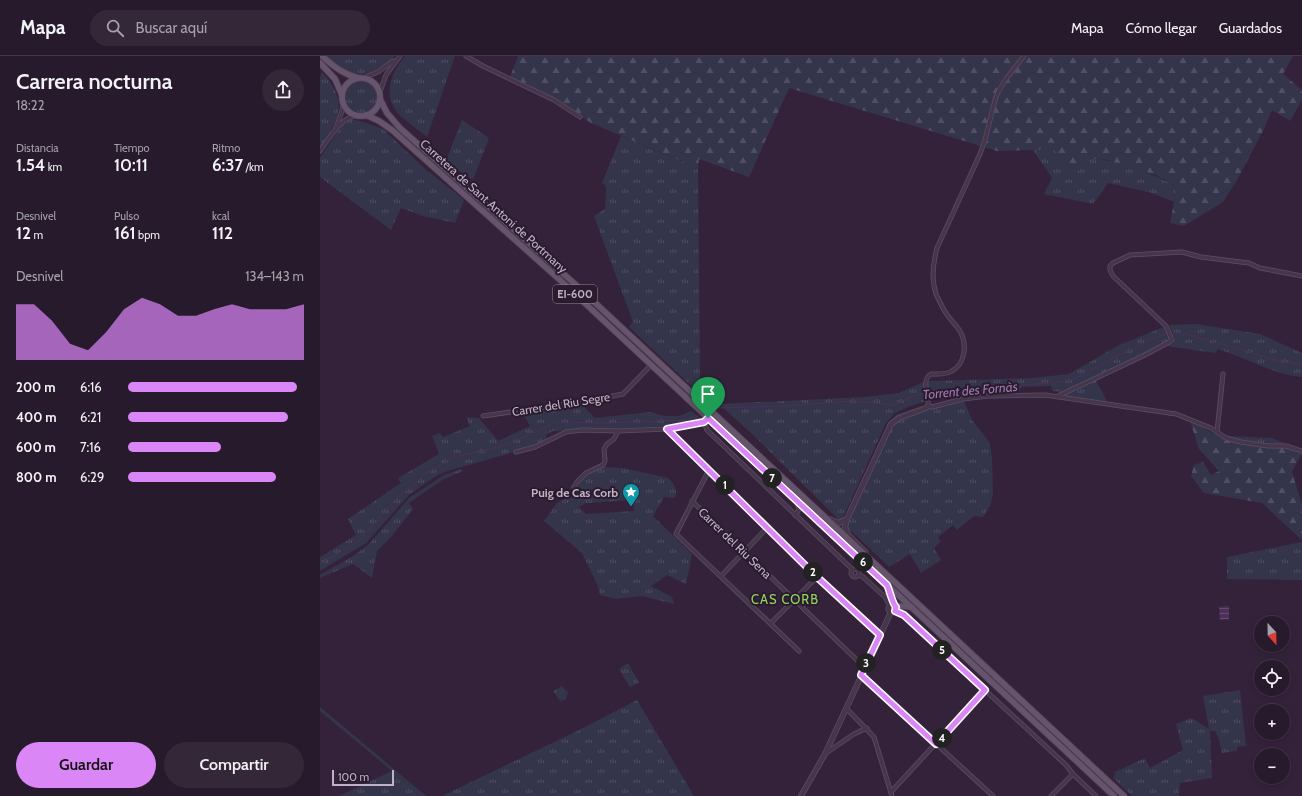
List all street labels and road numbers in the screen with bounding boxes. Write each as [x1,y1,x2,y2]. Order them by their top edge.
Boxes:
street label: Carretera de Sant Antoni de Portmany [417,136,571,276]
road number: EI-600 [553,285,597,303]
street label: Carrer del Riu Segre [511,389,611,419]
street label: Carrer del Riu Sena [695,504,775,582]

